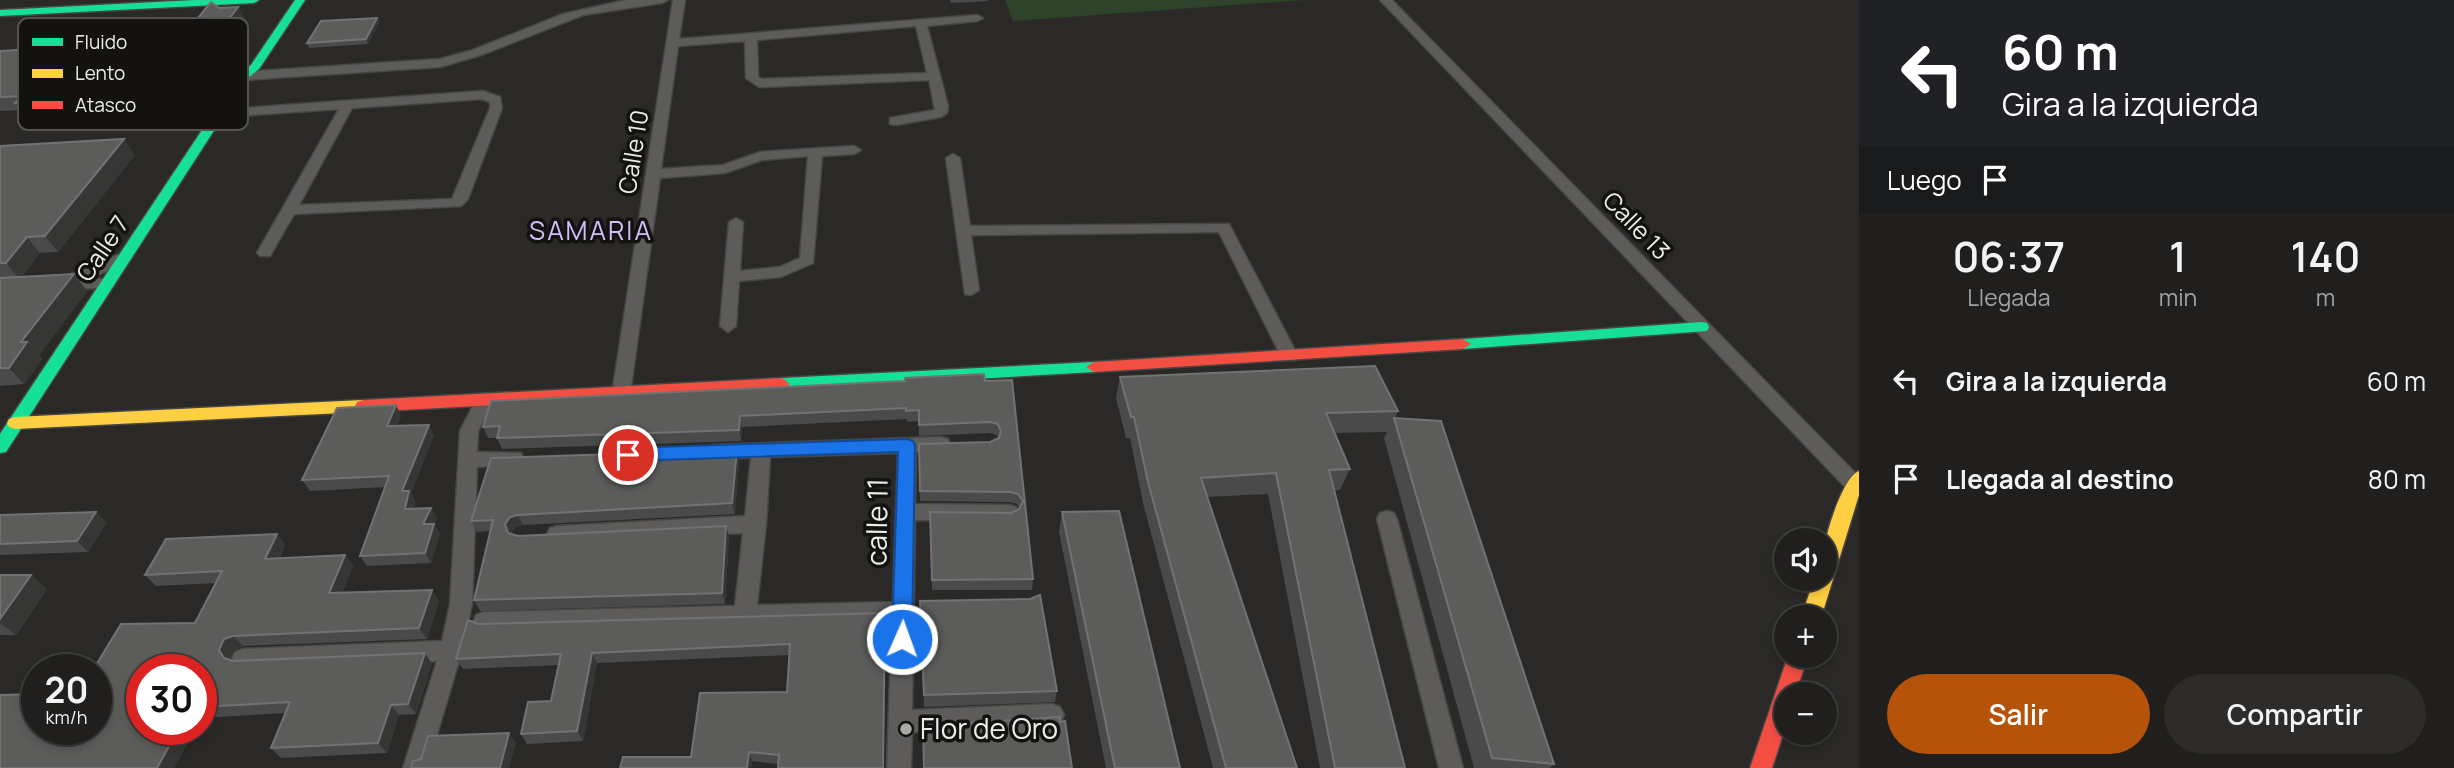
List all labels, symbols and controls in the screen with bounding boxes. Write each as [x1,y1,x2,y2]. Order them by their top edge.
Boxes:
legend [18,18,248,130]
text: 60 m [2002,18,2119,85]
icon: left [1887,28,1978,119]
text: Fluido [75,29,127,55]
text: Lento [75,60,125,86]
text: Gira a la izquierda [2002,82,2258,126]
text: Atasco [75,92,136,118]
street label: Calle 10 [610,107,655,196]
icon: arrive [1976,161,2014,199]
text: Luego [1887,162,1962,198]
street label: Calle 13 [1596,184,1678,266]
street label: Calle 7 [68,209,136,287]
district label: SAMARIA [529,212,653,248]
text: 06:37 [1952,227,2065,285]
text: 1 [2169,227,2187,285]
text: 140 [2291,227,2361,285]
text: Llegada [1967,281,2050,313]
text: min [2159,281,2197,313]
text: m [2316,281,2335,313]
icon: left [1887,362,1925,400]
text: Gira a la izquierda [1946,363,2167,399]
text: 60 m [2367,363,2426,399]
pin [598,425,658,485]
icon: arrive [609,436,647,474]
icon: arrive [1887,460,1925,498]
text: Llegada al destino [1946,461,2174,497]
text: 80 m [2368,461,2426,497]
street label: calle 11 [856,478,896,566]
map controls [1774,528,1837,745]
button: sound [1774,528,1837,591]
position arrow [865,602,939,676]
button: + [1774,605,1837,668]
speed limit sign: 30 [126,654,217,745]
text: 20 [45,666,88,714]
button: Salir [1887,674,2150,754]
button: Compartir [2164,674,2426,754]
button: − [1774,682,1837,745]
text: km/h [46,705,87,729]
place label: Flor de Oro [920,709,1058,747]
marker: Flor de Oro [898,721,914,737]

